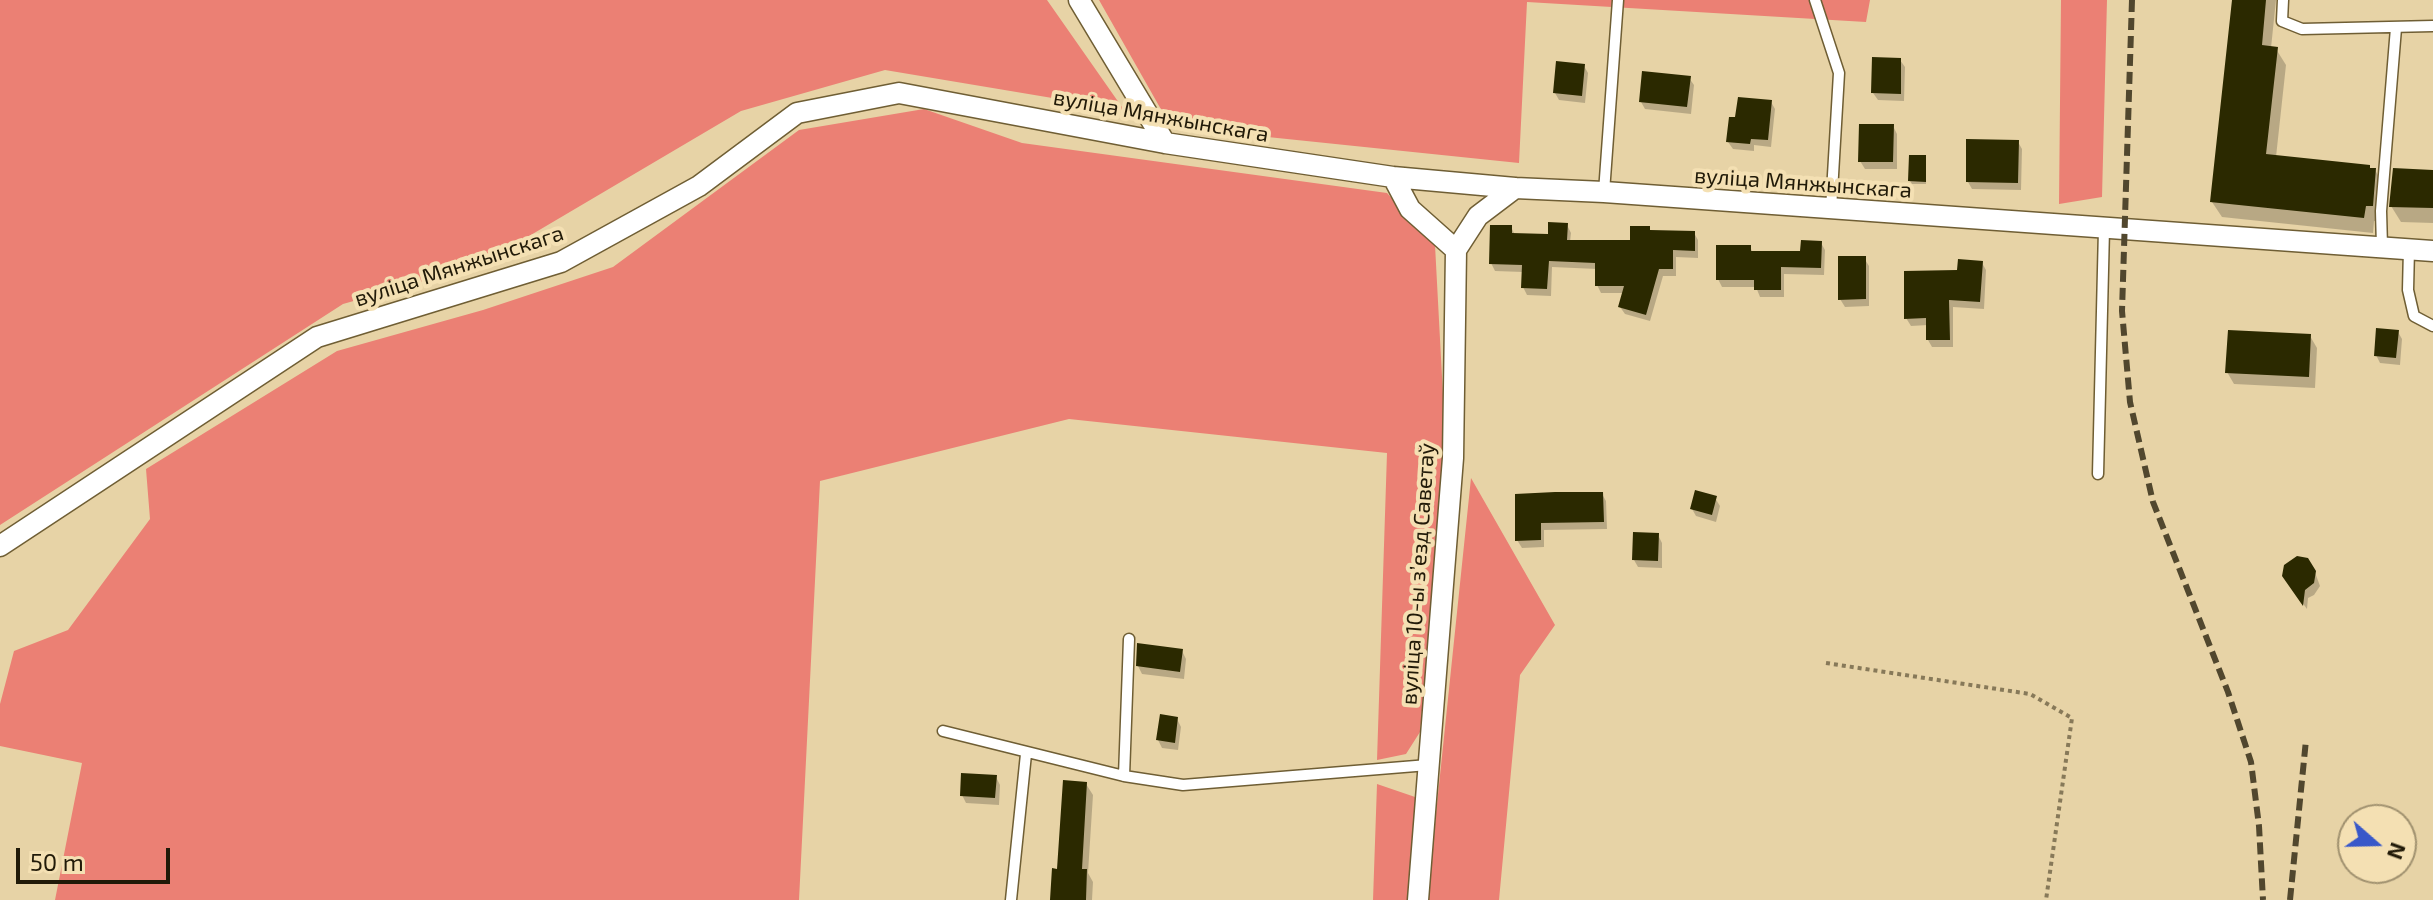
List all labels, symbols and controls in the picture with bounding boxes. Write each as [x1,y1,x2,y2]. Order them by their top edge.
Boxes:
street label: вуліца Мянжынскага [1051,84,1271,148]
street label: вуліца Мянжынскага [1693,162,1913,204]
street label: вуліца Мянжынскага [351,220,567,312]
street label: вуліца 10-ы зʼезд Саветаў [1396,442,1440,706]
north arrow [2337,804,2417,884]
scale bar [20,832,174,882]
text: N [2383,840,2413,863]
text: 50 m [30,847,84,876]

